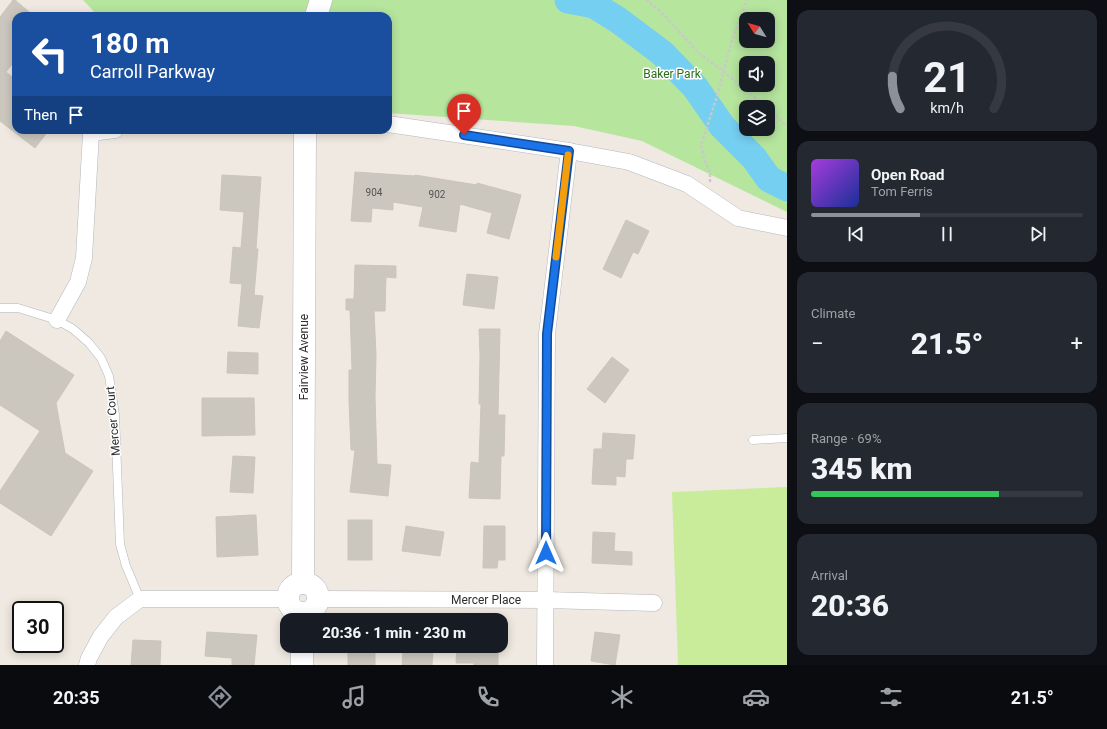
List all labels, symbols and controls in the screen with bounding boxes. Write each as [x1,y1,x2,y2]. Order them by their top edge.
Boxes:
north arrow [739,12,775,48]
map controls [739,12,775,136]
text: 180 m [90,27,169,60]
icon: left [24,28,76,80]
text: 21 [923,52,971,101]
button: sound [739,56,775,92]
text: Carroll Parkway [90,61,215,82]
park label: Baker Park [643,67,702,81]
pin [447,94,481,135]
text: km/h [930,99,964,115]
icon: arrive [453,100,475,122]
button: layers [739,100,775,136]
icon: arrive [65,104,87,126]
text: Then [24,106,57,124]
text: Open Road [871,166,945,184]
text: Tom Ferris [871,184,933,199]
house number: 904 [366,187,383,198]
house number: 902 [429,189,446,200]
icon: previous [845,223,867,245]
icon: pause [936,223,958,245]
icon: next [1027,223,1049,245]
text: Climate [811,306,855,321]
street label: Fairview Avenue [297,314,311,400]
text: 21.5° [911,326,983,361]
text: − [811,331,824,356]
text: + [1071,331,1083,356]
street label: Mercer Court [103,385,123,457]
text: Range · 69% [811,431,881,446]
text: 345 km [811,451,913,486]
position arrow [525,532,567,574]
text: Arrival [811,568,848,583]
text: 20:36 [811,588,889,623]
street label: Mercer Place [451,593,521,607]
speed limit sign: 30 [12,601,64,653]
text: 20:36 · 1 min · 230 m [322,624,466,642]
icon: directions [206,683,234,711]
icon: music [340,683,368,711]
icon: phone [474,683,502,711]
icon: climate [608,683,636,711]
icon: car [742,683,770,711]
icon: filters [877,683,905,711]
text: 20:35 [53,687,99,708]
text: 21.5° [1011,687,1054,708]

